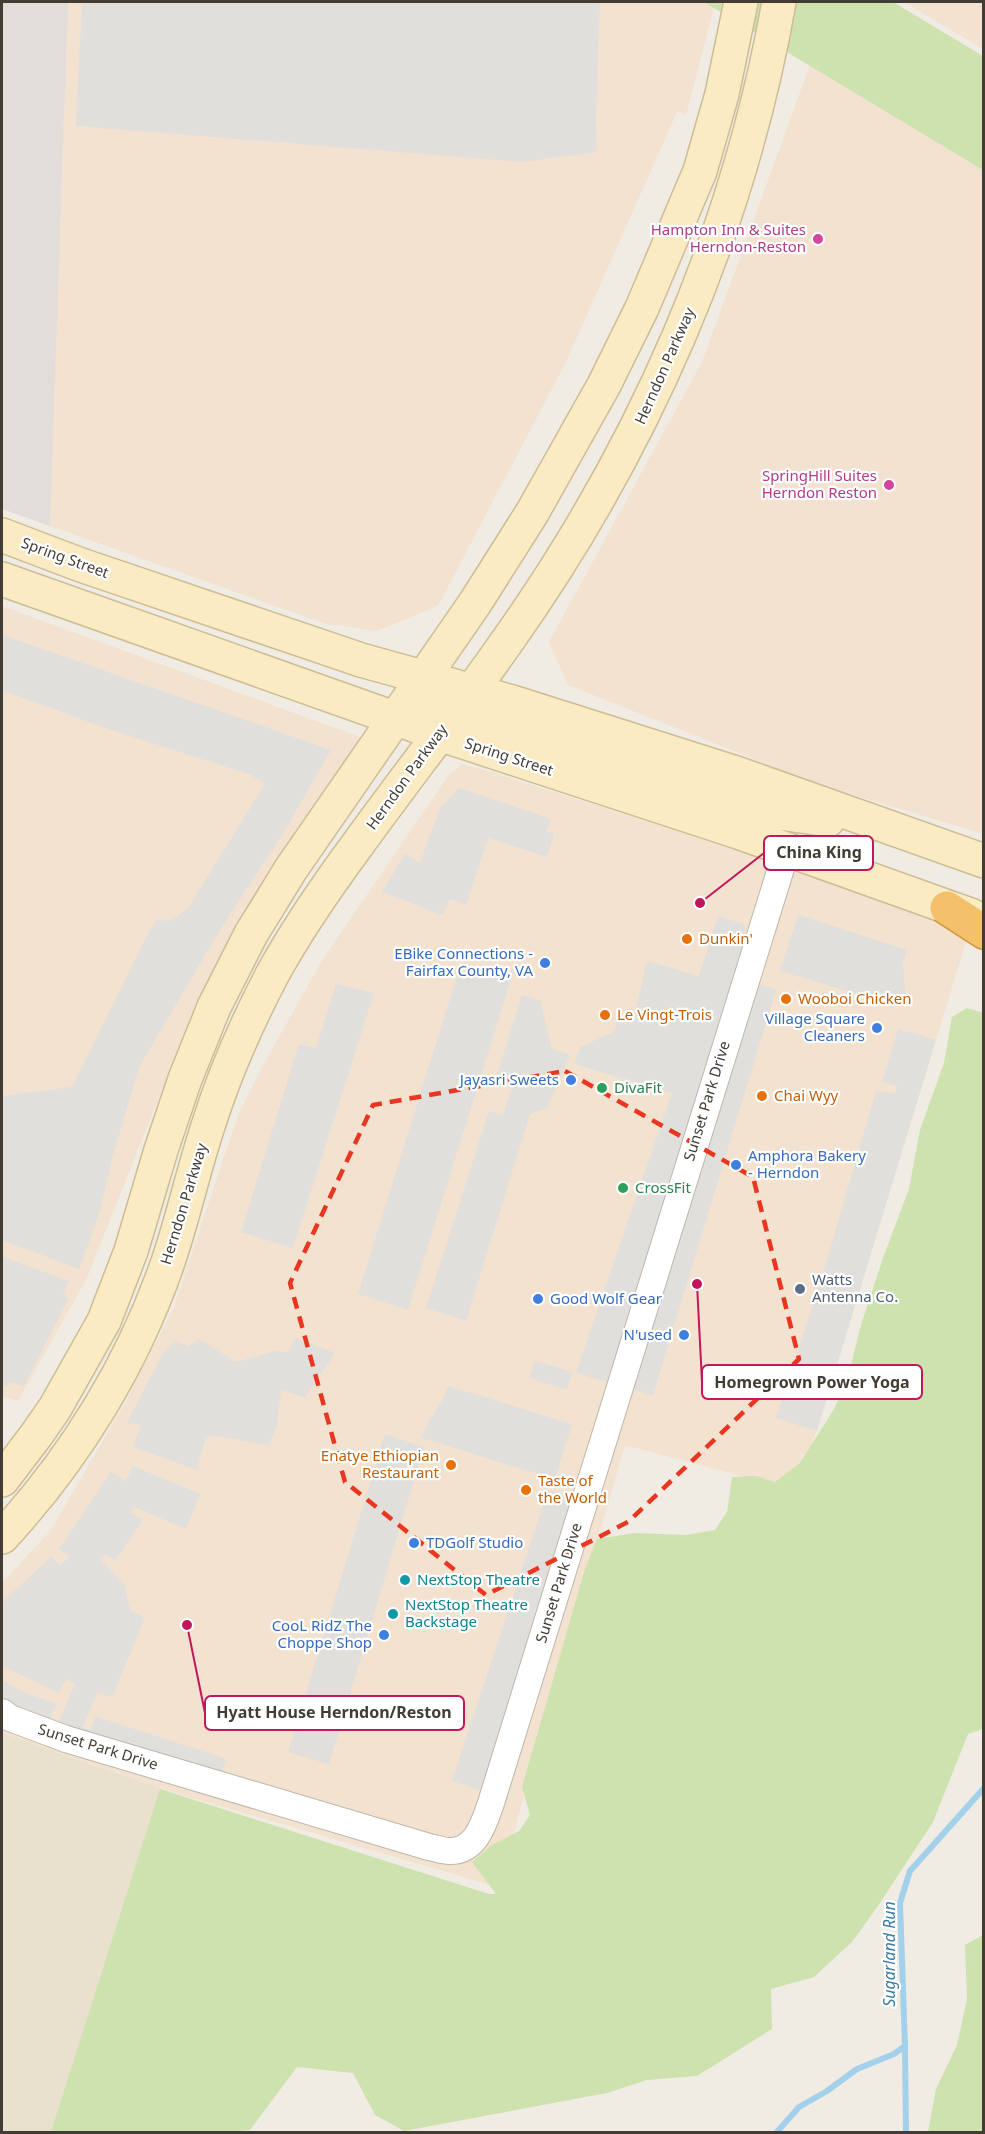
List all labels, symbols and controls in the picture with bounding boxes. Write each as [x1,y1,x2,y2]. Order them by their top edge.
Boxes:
place label: Hampton Inn & Suites Herndon-Reston [651,219,806,256]
marker: Hampton Inn & Suites Herndon-Reston [811,232,825,246]
street label: Herndon Parkway [629,304,699,427]
place label: SpringHill Suites Herndon Reston [762,465,877,502]
marker: SpringHill Suites Herndon Reston [882,478,896,492]
street label: Spring Street [19,532,112,582]
street label: Herndon Parkway [361,719,452,833]
street label: Spring Street [463,732,557,780]
callout: China King [764,836,873,870]
text: China King [776,841,862,863]
place label: Dunkin' [699,928,753,948]
marker: Dunkin' [680,932,694,946]
place label: EBike Connections - Fairfax County, VA [394,943,533,980]
marker: EBike Connections - Fairfax County, VA [538,956,552,970]
place label: Wooboi Chicken [798,988,911,1008]
marker: Wooboi Chicken [779,992,793,1006]
place label: Le Vingt-Trois [617,1004,712,1024]
marker: Le Vingt-Trois [598,1008,612,1022]
place label: Village Square Cleaners [765,1008,865,1045]
marker: Village Square Cleaners [870,1021,884,1035]
street label: Sunset Park Drive [678,1038,734,1163]
place label: Jayasri Sweets [458,1069,559,1089]
marker: Jayasri Sweets [564,1073,578,1087]
place label: DivaFit [614,1077,663,1097]
marker: DivaFit [595,1081,609,1095]
place label: Chai Wyy [774,1085,839,1105]
marker: Chai Wyy [755,1089,769,1103]
street label: Herndon Parkway [155,1140,211,1267]
place label: Amphora Bakery - Herndon [748,1145,866,1182]
marker: Amphora Bakery - Herndon [729,1158,743,1172]
place label: CrossFit [635,1177,691,1197]
marker: CrossFit [616,1181,630,1195]
place label: Watts Antenna Co. [812,1269,898,1306]
marker: Watts Antenna Co. [793,1282,807,1296]
place label: Good Wolf Gear [550,1288,662,1308]
marker: Good Wolf Gear [531,1292,545,1306]
place label: N'used [624,1324,672,1344]
marker: N'used [677,1328,691,1342]
callout: Homegrown Power Yoga [702,1365,922,1399]
text: Homegrown Power Yoga [714,1371,910,1393]
place label: Enatye Ethiopian Restaurant [321,1445,440,1482]
marker: Enatye Ethiopian Restaurant [444,1458,458,1472]
place label: Taste of the World [538,1470,607,1507]
marker: Taste of the World [519,1483,533,1497]
street label: Sunset Park Drive [530,1520,586,1645]
place label: TDGolf Studio [426,1532,523,1552]
marker: TDGolf Studio [407,1536,421,1550]
place label: NextStop Theatre [417,1569,540,1589]
marker: NextStop Theatre [398,1573,412,1587]
place label: NextStop Theatre Backstage [405,1594,528,1631]
marker: NextStop Theatre Backstage [386,1607,400,1621]
place label: CooL RidZ The Choppe Shop [272,1615,372,1652]
marker: CooL RidZ The Choppe Shop [377,1628,391,1642]
callout: Hyatt House Herndon/Reston [205,1696,464,1730]
text: Hyatt House Herndon/Reston [216,1701,452,1723]
street label: Sunset Park Drive [36,1718,161,1774]
water label: Sugarland Run [878,1901,900,2007]

